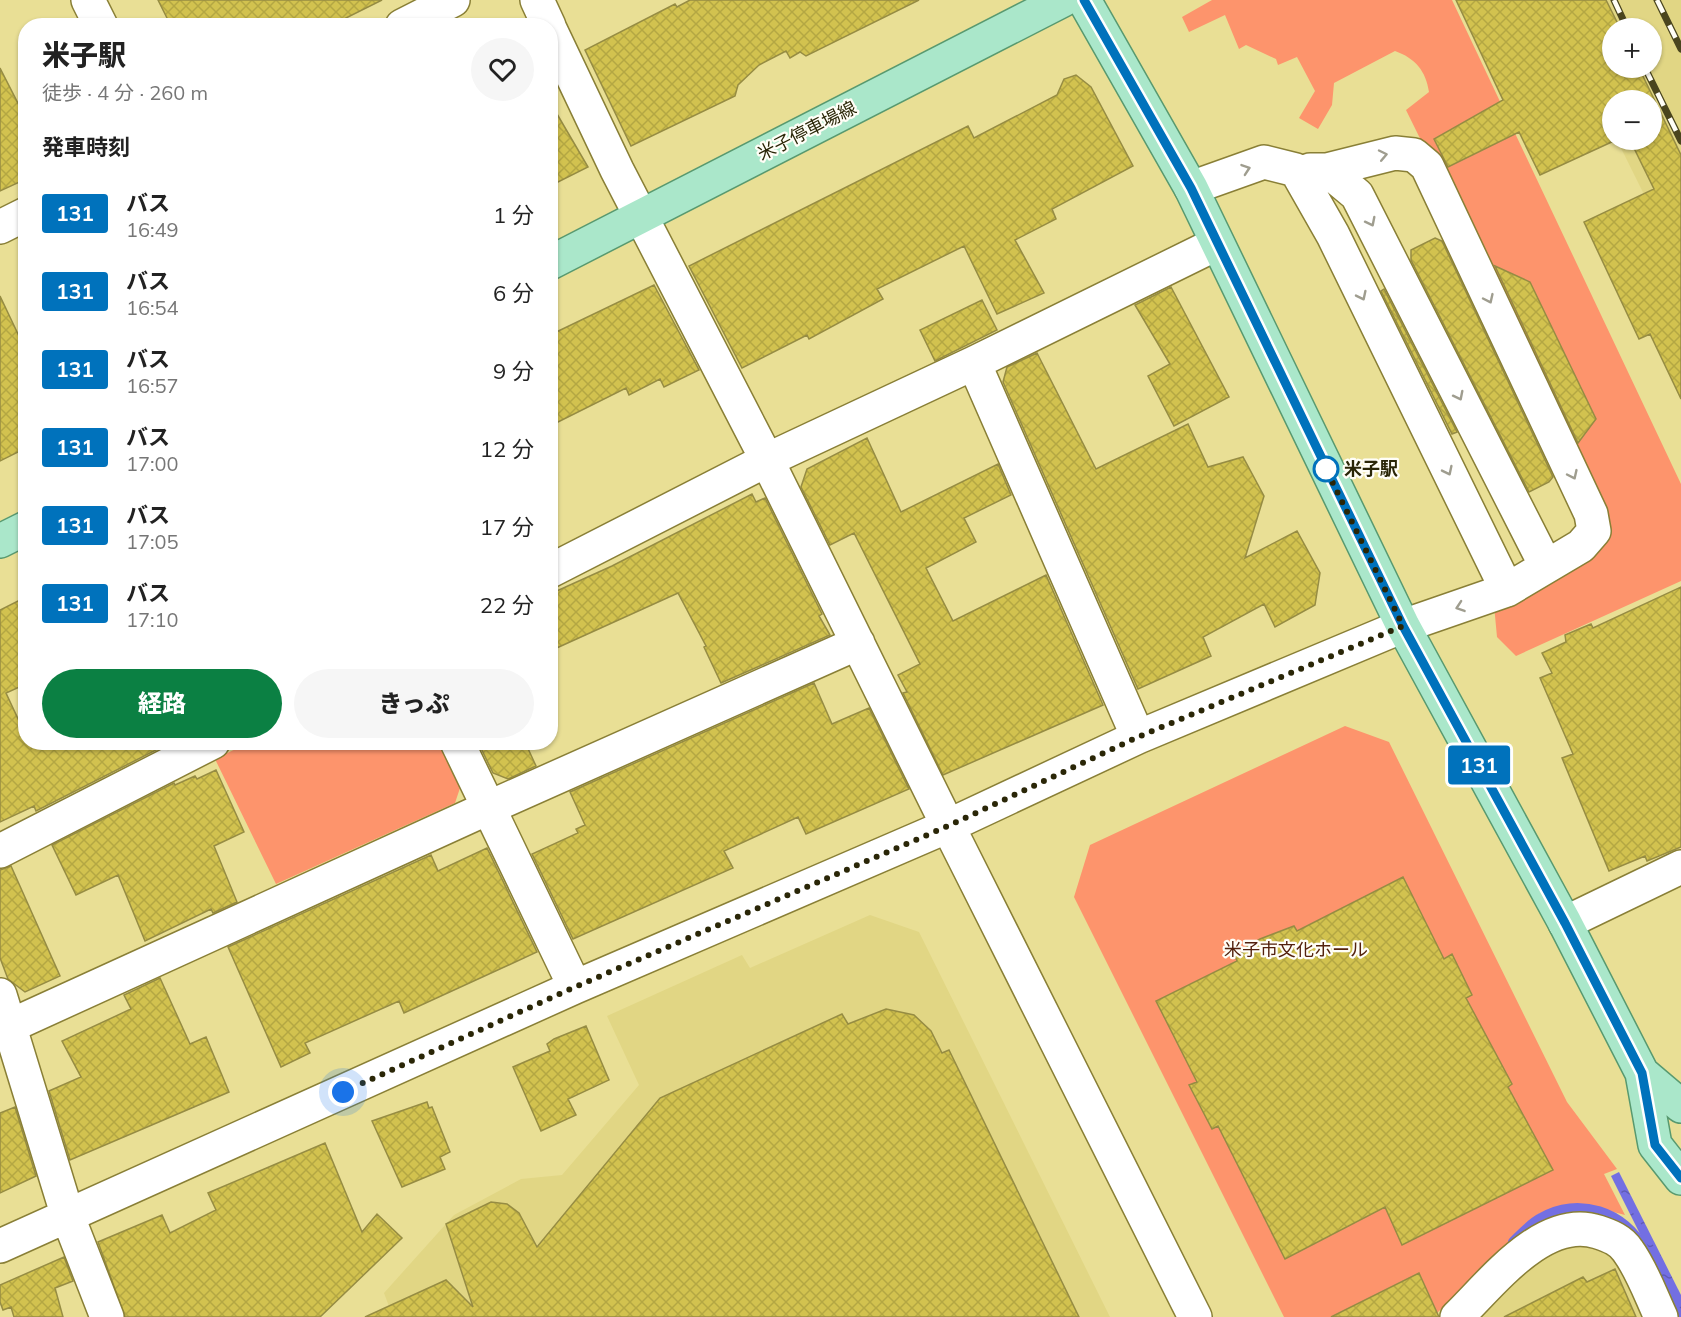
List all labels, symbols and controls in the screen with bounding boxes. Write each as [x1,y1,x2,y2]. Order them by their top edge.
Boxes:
map controls [1602,18,1662,150]
button: + [1602,18,1662,78]
text: 米子駅 [42,37,126,72]
button: heart [471,38,534,101]
text: 徒歩 · 4 分 · 260 m [42,80,208,105]
button: − [1602,90,1662,150]
street label: 米子停車場線 [753,96,860,165]
text: 発車時刻 [42,133,130,161]
one-way arrow [1378,149,1388,162]
one-way arrow [1240,163,1251,176]
text: バス [126,189,170,217]
text: 131 [56,200,94,226]
text: 1 分 [493,201,534,229]
one-way arrow [1364,216,1376,227]
text: 16:49 [126,217,179,242]
text: バス [126,267,170,295]
text: 131 [56,278,94,304]
text: 6 分 [493,279,534,307]
one-way arrow [1355,289,1367,300]
one-way arrow [1482,292,1494,303]
text: 16:54 [126,295,179,320]
text: バス [126,345,170,373]
text: 131 [56,356,94,382]
text: 9 分 [493,357,534,385]
text: 16:57 [126,373,179,398]
one-way arrow [1452,390,1464,401]
text: バス [126,423,170,451]
text: 131 [56,434,94,460]
text: 12 分 [480,435,534,463]
text: 17:00 [126,451,179,476]
marker: 米子駅 [1313,456,1339,482]
place label: 米子駅 [1344,457,1398,480]
one-way arrow [1441,465,1452,475]
one-way arrow [1565,469,1577,480]
text: バス [126,501,170,529]
text: 131 [56,512,94,538]
text: 17 分 [480,513,534,541]
text: 17:05 [126,529,179,554]
text: バス [126,579,170,607]
text: 131 [56,590,94,616]
text: 22 分 [480,591,534,619]
one-way arrow [1455,599,1466,612]
text: 17:10 [126,607,179,632]
button: 経路 [42,669,282,738]
button: きっぷ [294,669,534,738]
line badge: 131 [1444,746,1514,784]
text: 131 [1460,752,1498,778]
park label: 米子市文化ホール [1224,938,1368,961]
your location [328,1077,358,1107]

